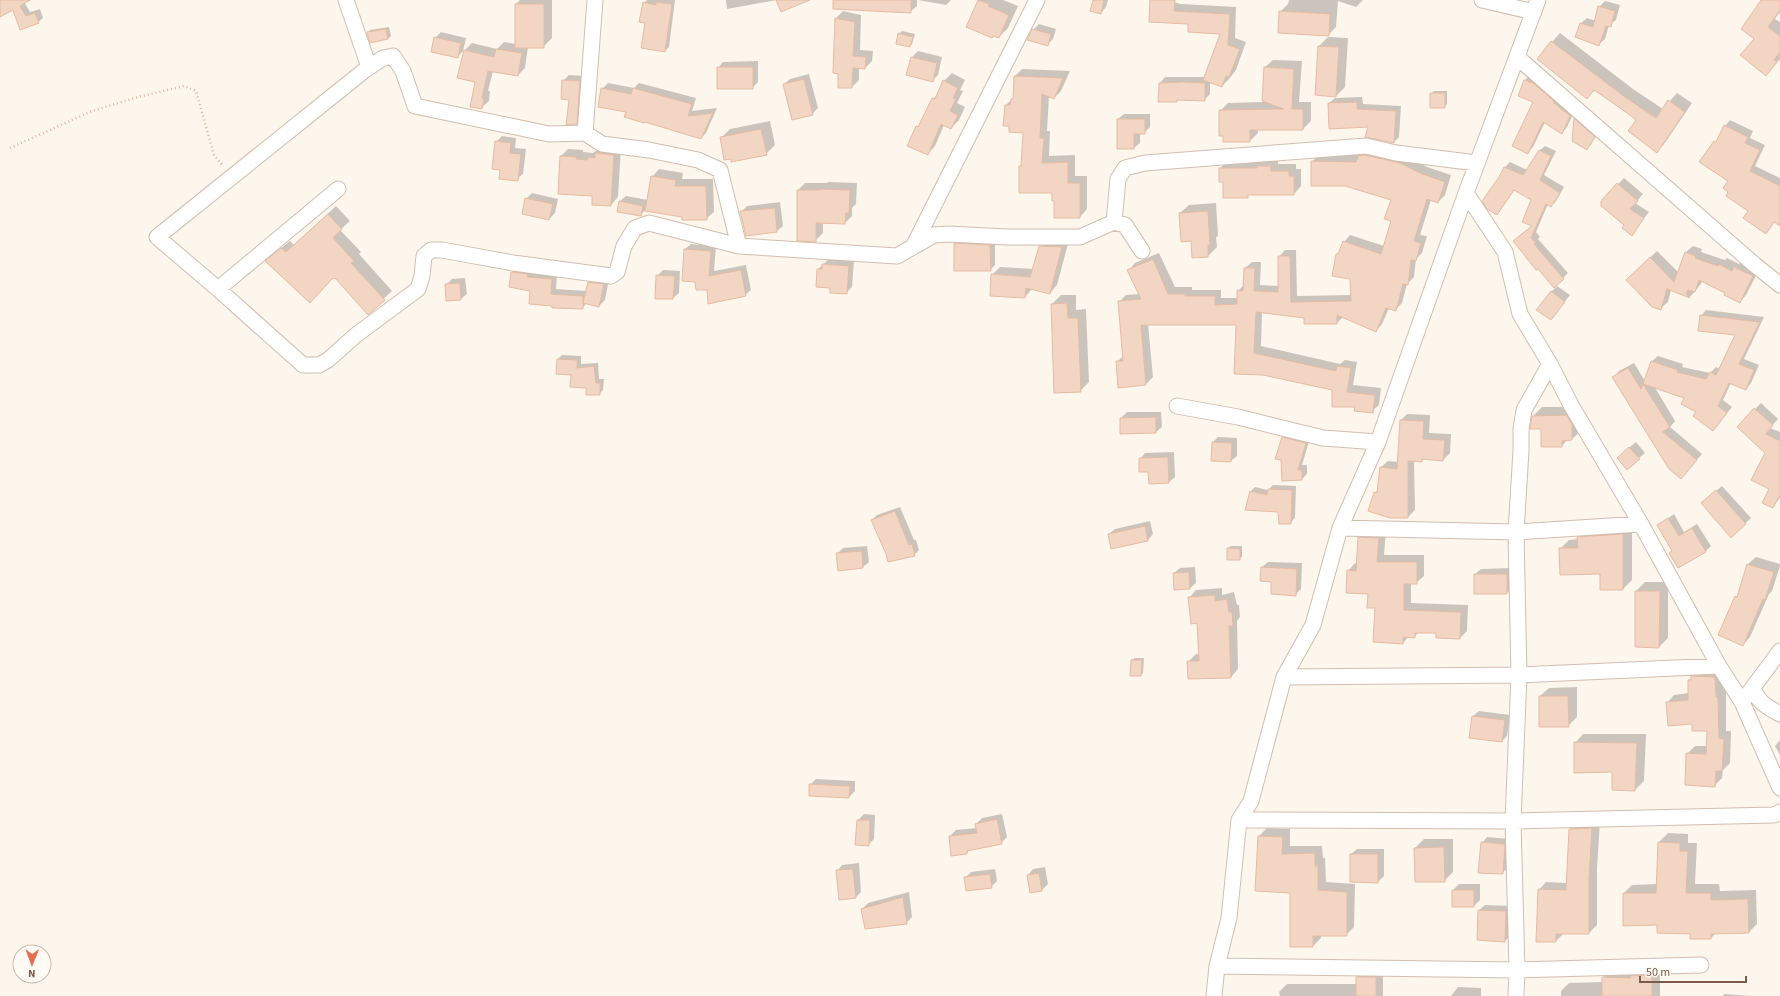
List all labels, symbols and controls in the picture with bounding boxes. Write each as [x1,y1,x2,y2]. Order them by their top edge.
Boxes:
north arrow [12,944,52,984]
scale bar [1640,958,1746,984]
text: 50 m [1646,964,1670,981]
text: N [28,966,36,981]

